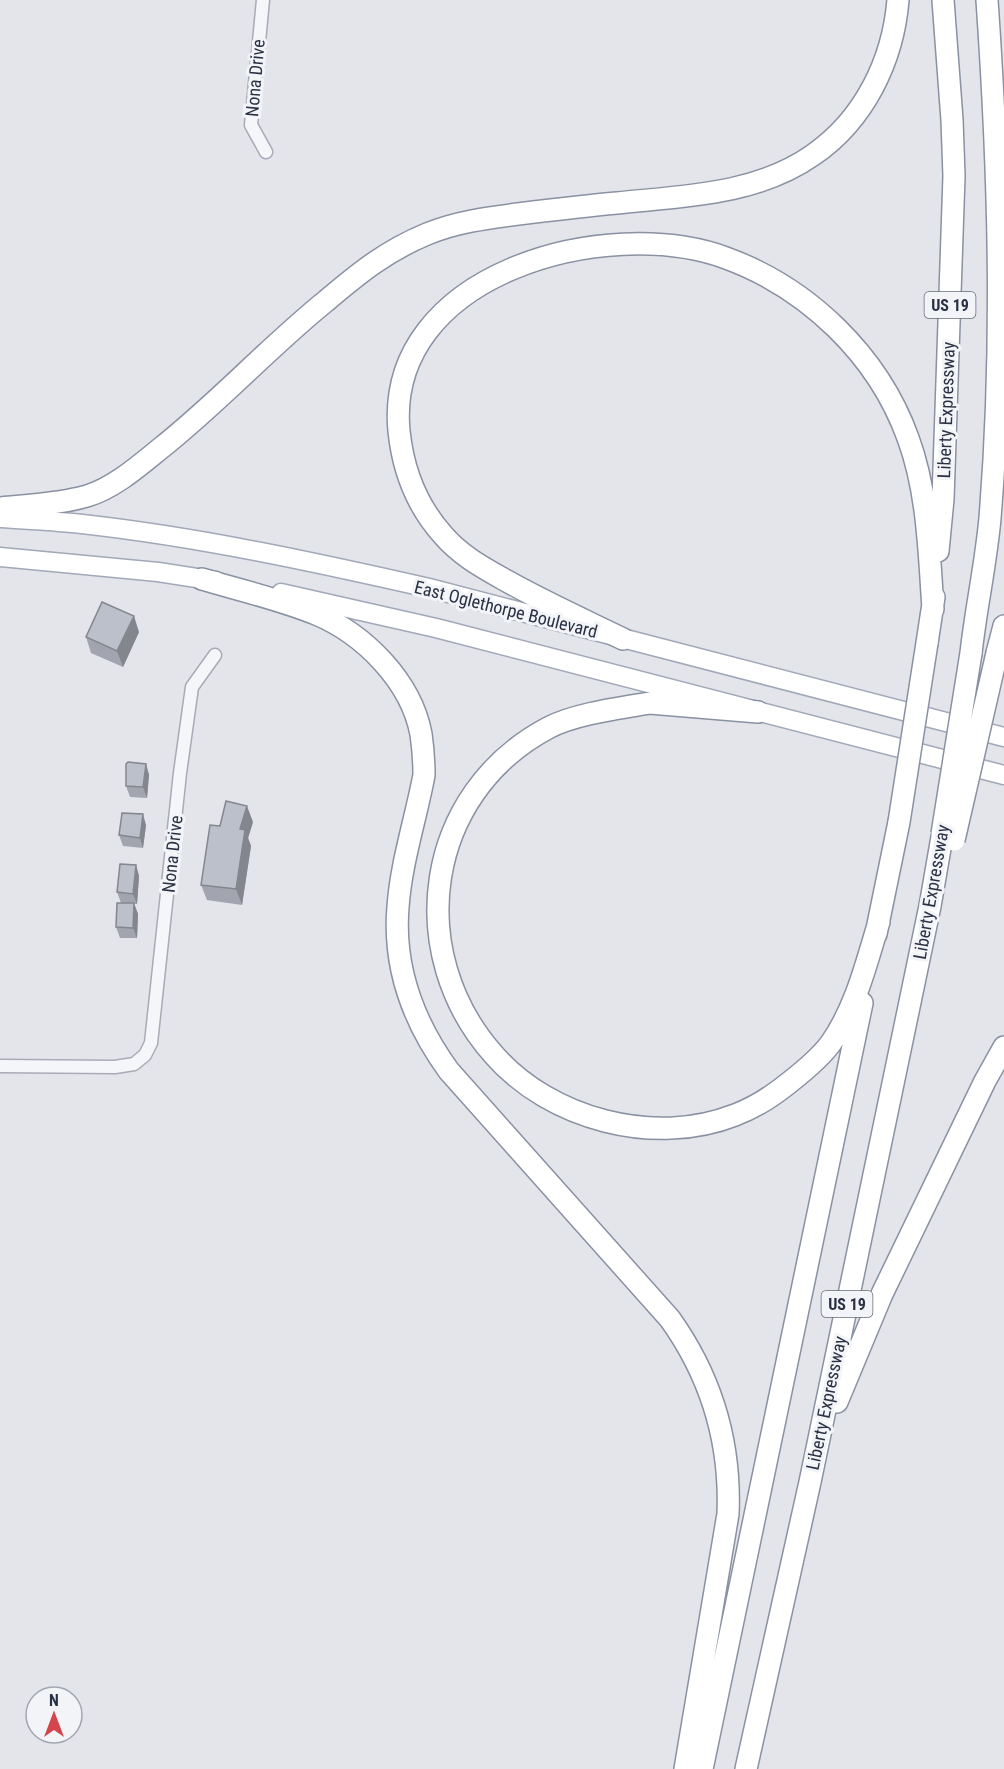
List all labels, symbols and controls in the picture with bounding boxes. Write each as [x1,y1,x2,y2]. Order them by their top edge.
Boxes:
street label: Nona Drive [241,38,269,118]
road number: US 19 [924,292,976,318]
street label: Liberty Expressway [933,341,959,479]
street label: East Oglethorpe Boulevard [412,576,600,642]
street label: Nona Drive [158,814,186,894]
street label: Liberty Expressway [909,822,953,961]
road number: US 19 [822,1291,872,1317]
street label: Liberty Expressway [802,1334,851,1472]
north arrow [24,1685,84,1745]
text: N [49,1691,59,1710]

